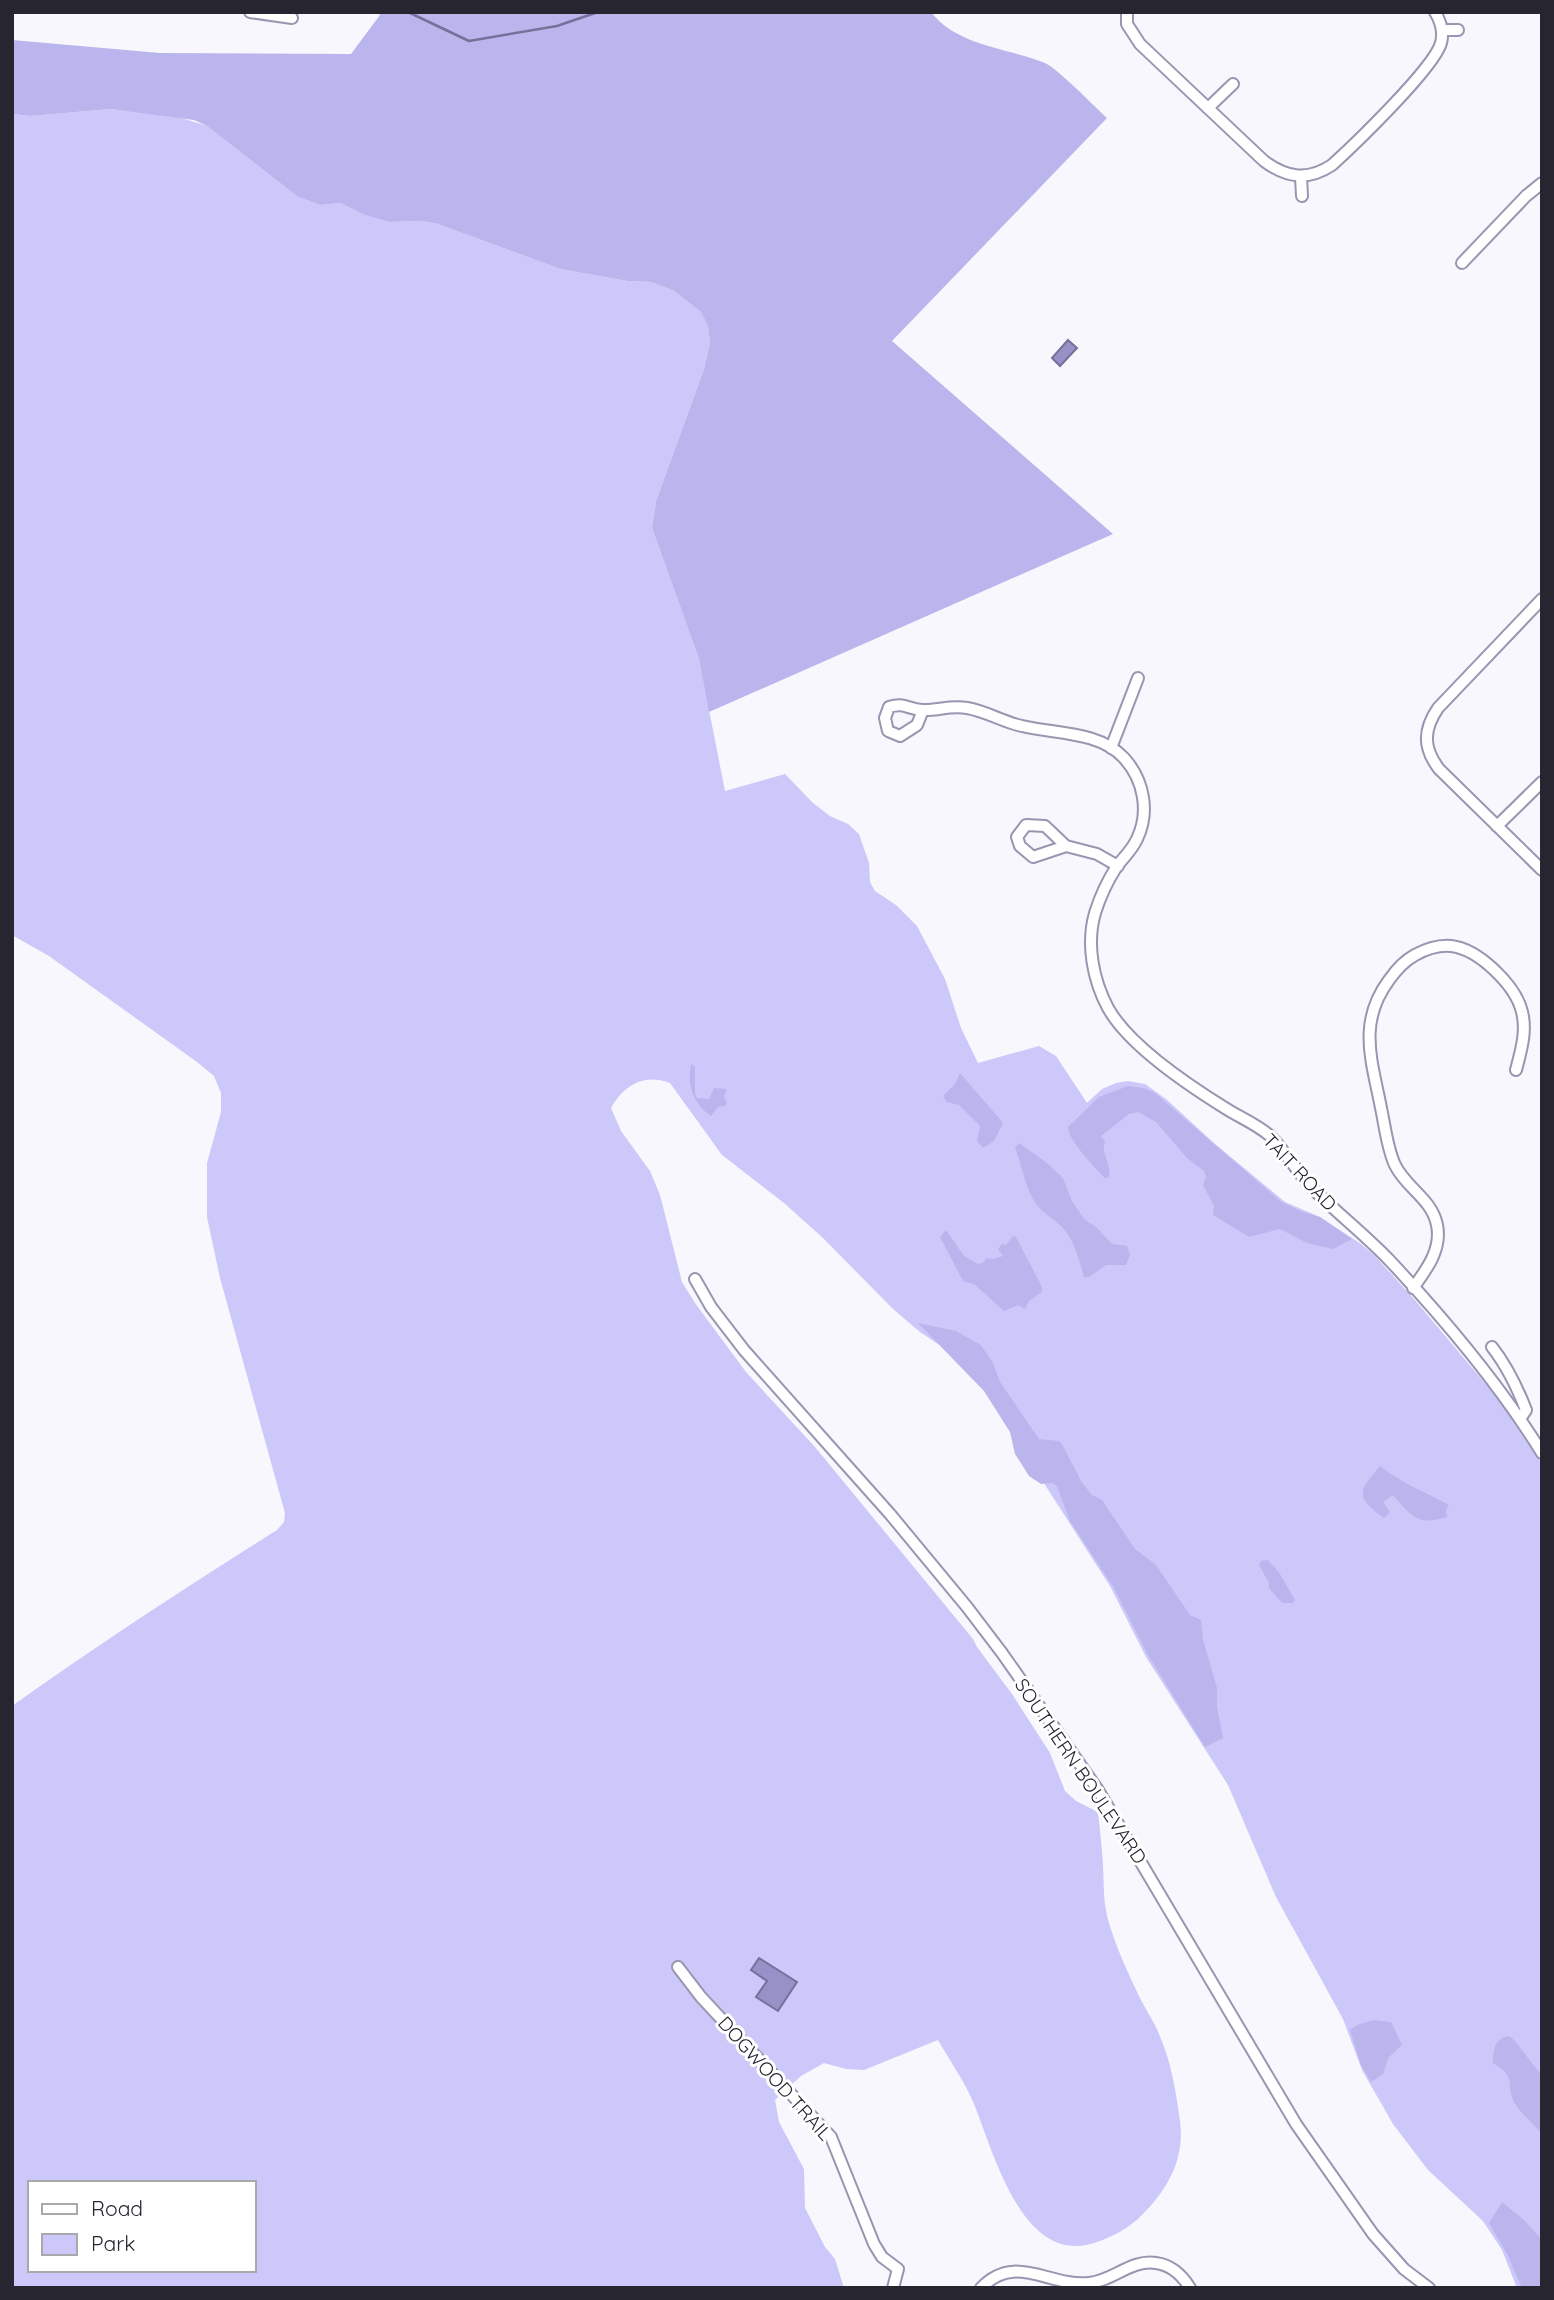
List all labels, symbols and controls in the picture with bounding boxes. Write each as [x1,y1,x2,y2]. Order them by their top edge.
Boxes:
street label: TAIT ROAD [1258,1128,1342,1216]
street label: SOUTHERN BOULEVARD [1010,1674,1152,1868]
street label: DOGWOOD TRAIL [713,2011,837,2145]
legend [28,2181,256,2272]
text: Road [91,2195,143,2221]
text: Park [91,2230,135,2256]

